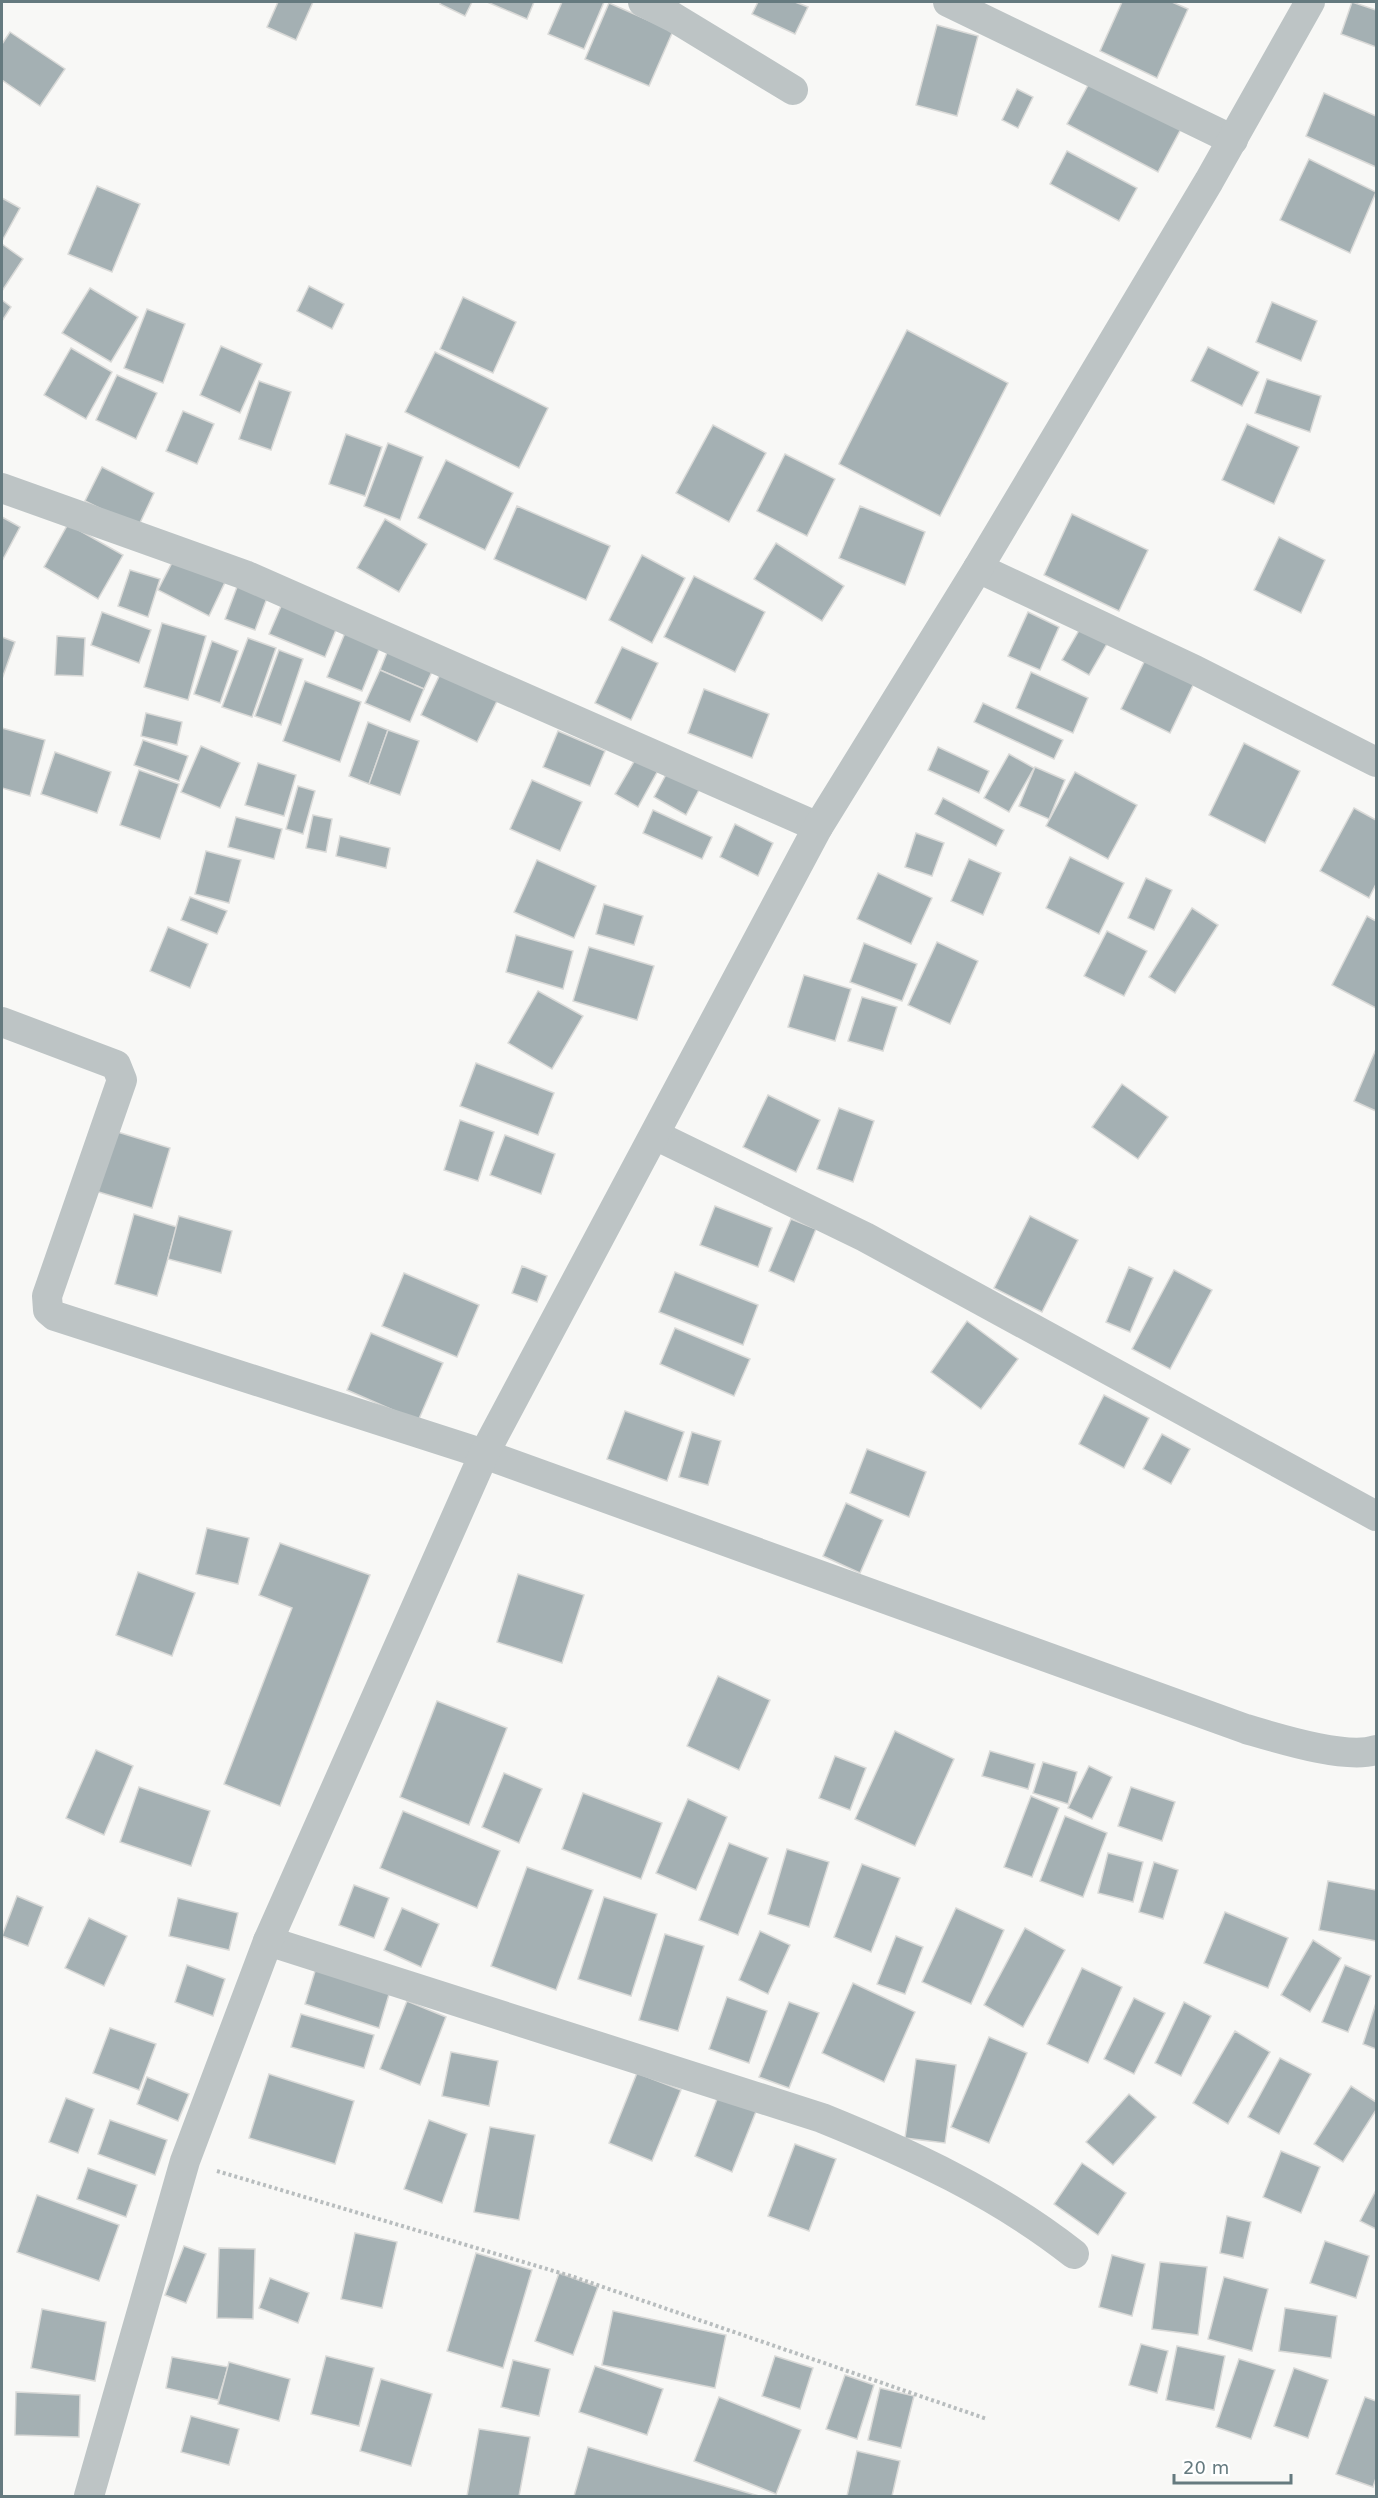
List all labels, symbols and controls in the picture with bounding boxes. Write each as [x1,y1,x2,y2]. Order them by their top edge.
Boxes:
scale bar [1174,2447,1291,2485]
text: 20 m [1183,2457,1229,2478]

